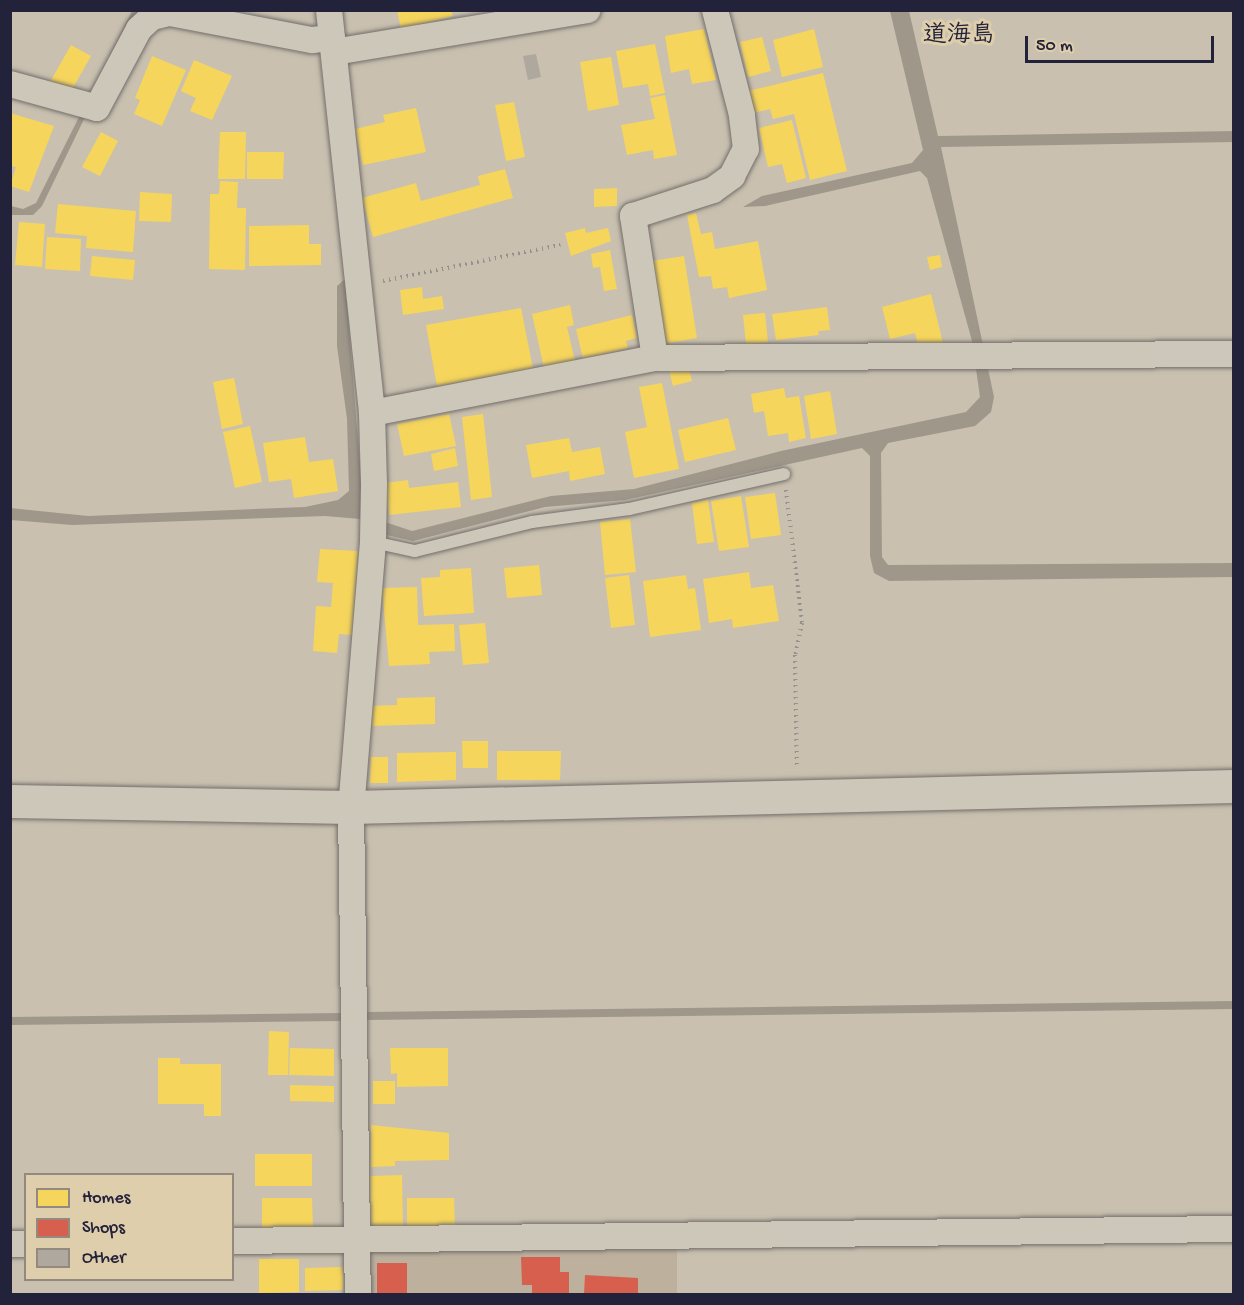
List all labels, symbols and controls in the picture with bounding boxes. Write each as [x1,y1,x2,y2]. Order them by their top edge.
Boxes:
district label: 道海島 [923,23,995,51]
scale bar [1028,24,1217,62]
text: 50 m [1036,36,1073,57]
legend [24,1173,234,1281]
text: Homes [82,1188,130,1209]
text: Shops [82,1218,125,1239]
text: Other [82,1248,126,1269]

